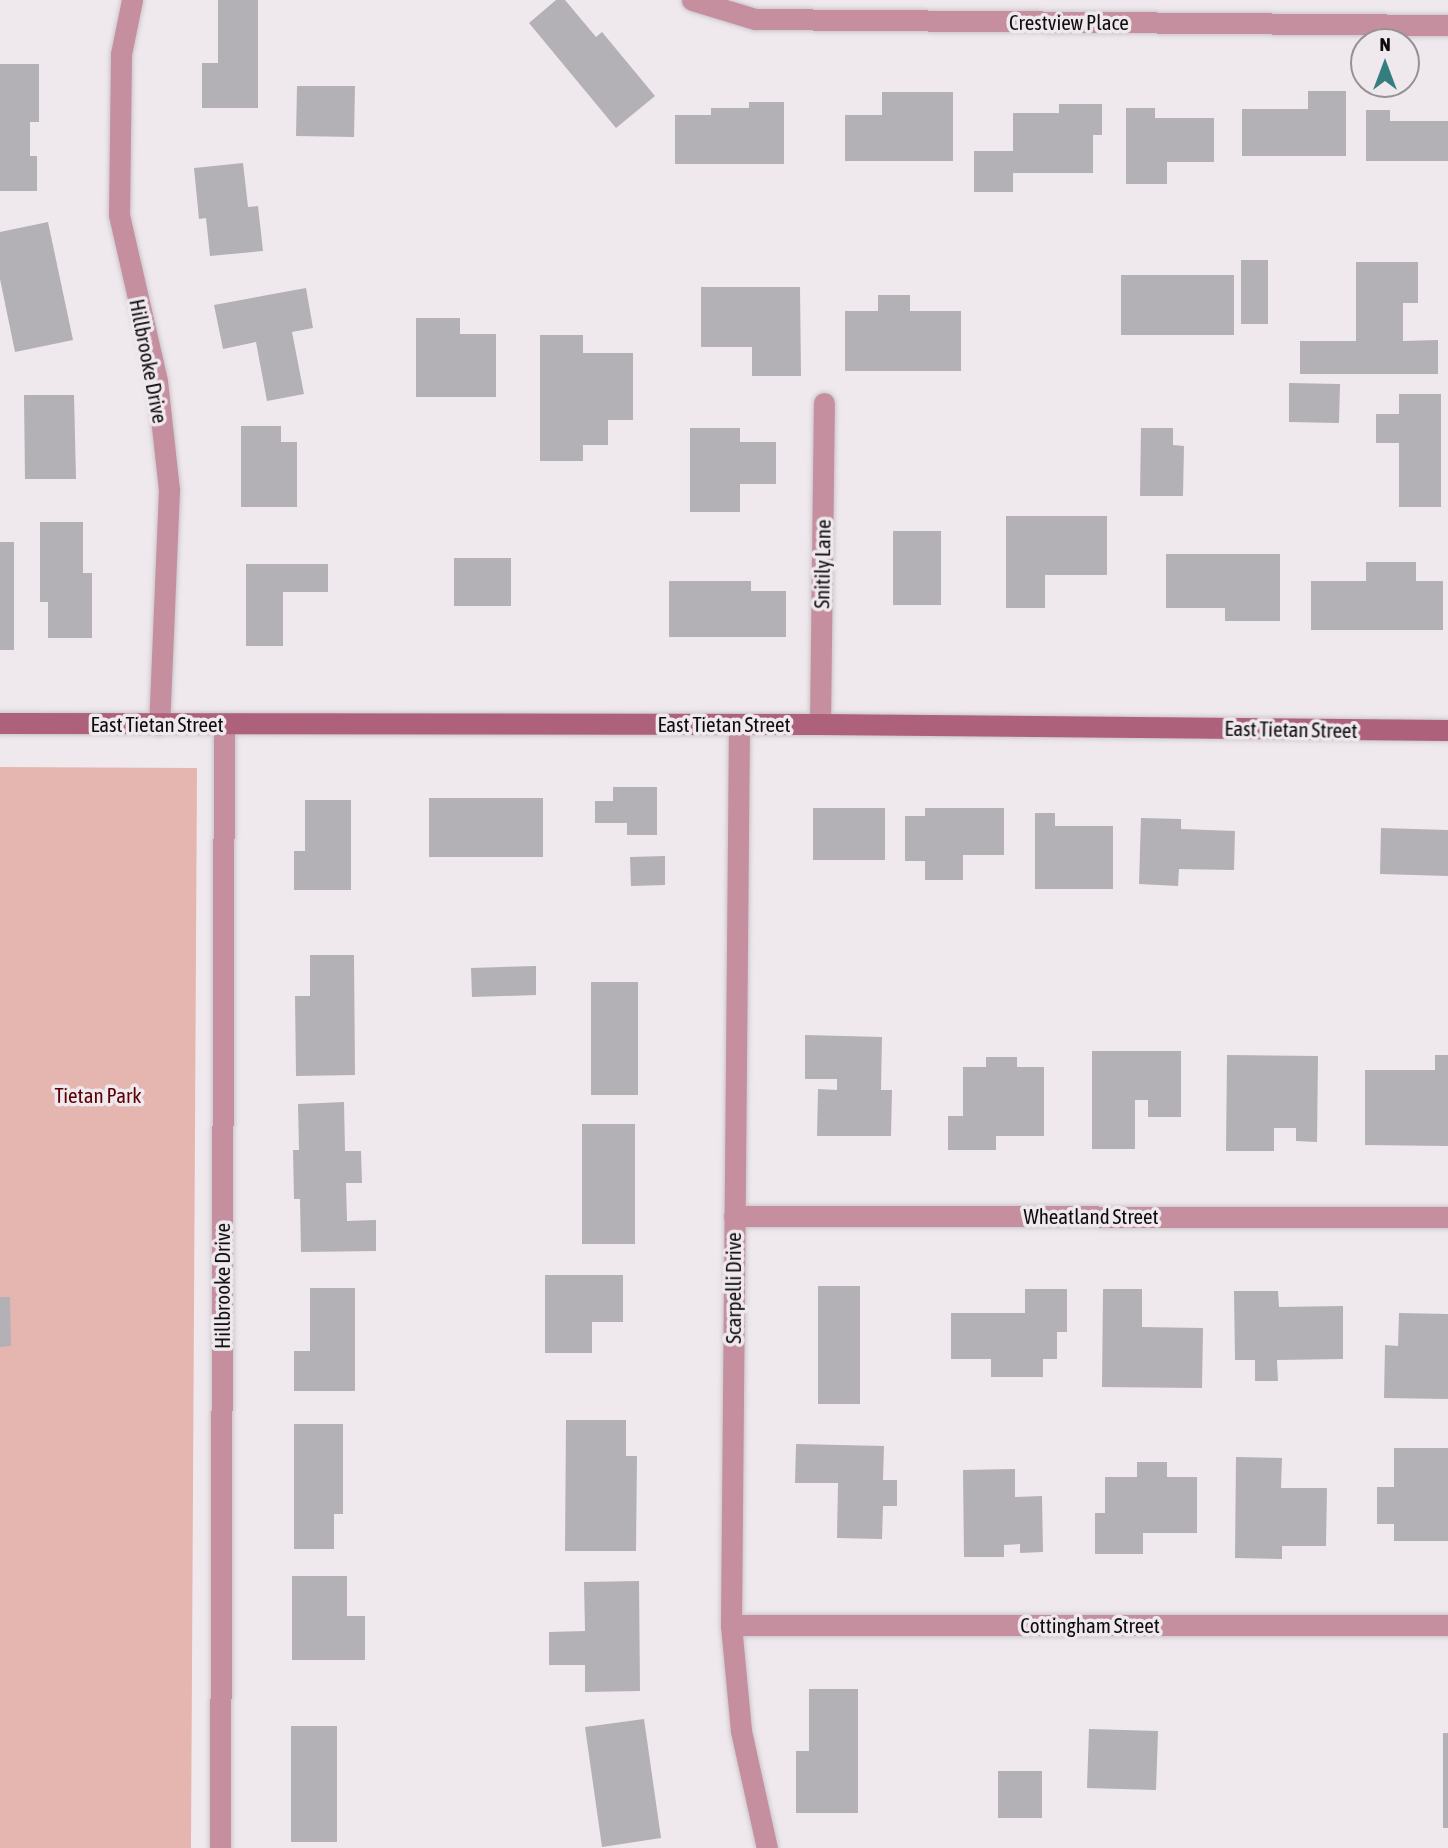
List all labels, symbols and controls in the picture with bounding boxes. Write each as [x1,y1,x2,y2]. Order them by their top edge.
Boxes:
street label: Crestview Place [1009,9,1129,35]
north arrow [1350,28,1420,98]
text: N [1379,33,1391,55]
street label: Hillbrooke Drive [125,297,173,425]
street label: Snitily Lane [809,519,835,609]
street label: East Tietan Street [90,711,224,737]
street label: East Tietan Street [657,711,791,737]
street label: East Tietan Street [1224,715,1358,743]
park label: Tietan Park [54,1082,142,1108]
street label: Wheatland Street [1023,1203,1159,1229]
street label: Hillbrooke Drive [209,1223,235,1349]
street label: Scarpelli Drive [720,1232,746,1344]
street label: Cottingham Street [1020,1612,1160,1638]

